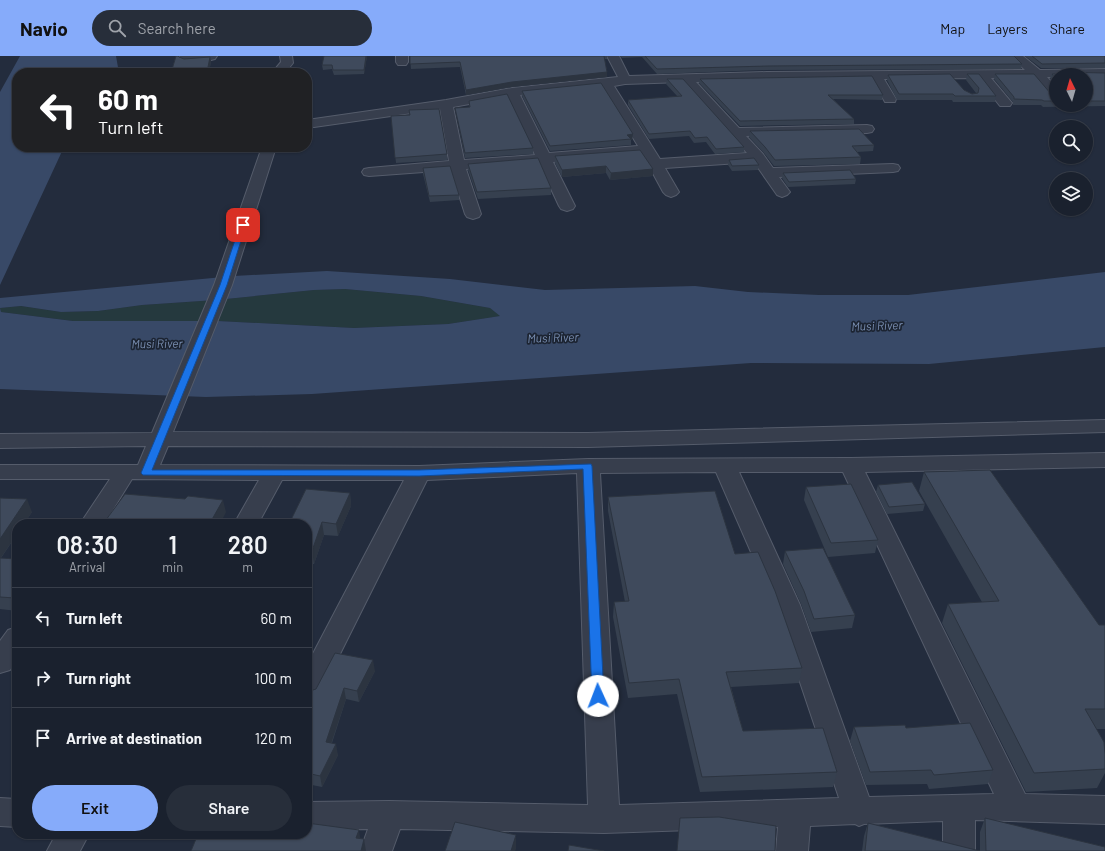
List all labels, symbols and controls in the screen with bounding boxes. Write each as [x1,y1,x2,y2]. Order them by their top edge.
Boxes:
search box [92,10,372,46]
text: Navio [20,17,68,40]
icon: search [106,17,128,39]
text: Search here [138,19,216,37]
text: Map [940,20,965,37]
text: Layers [987,20,1028,37]
text: Share [1050,20,1085,37]
north arrow [1049,68,1093,112]
map controls [1049,68,1093,216]
text: 60 m [98,82,158,116]
icon: left [32,84,84,136]
text: Turn left [98,116,164,138]
button: search [1049,120,1093,164]
button: layers [1049,172,1093,216]
pin [226,208,260,242]
icon: arrive [232,214,254,236]
water label: Musi River [851,317,904,333]
water label: Musi River [527,329,580,345]
water label: Musi River [131,336,184,350]
text: 08:30 [56,530,118,559]
text: 1 [169,530,177,559]
text: 280 [228,530,268,559]
text: Arrival [69,559,105,575]
text: min [162,559,183,575]
text: m [242,559,253,575]
icon: left [32,607,54,629]
text: Turn left [66,609,122,627]
text: 60 m [260,609,292,627]
icon: right [32,667,54,689]
text: Turn right [66,669,131,687]
text: 100 m [254,669,292,687]
position arrow [577,675,619,717]
icon: arrive [32,727,54,749]
text: Arrive at destination [66,729,202,747]
text: 120 m [255,729,292,747]
button: Exit [32,785,158,831]
button: Share [166,785,292,831]

